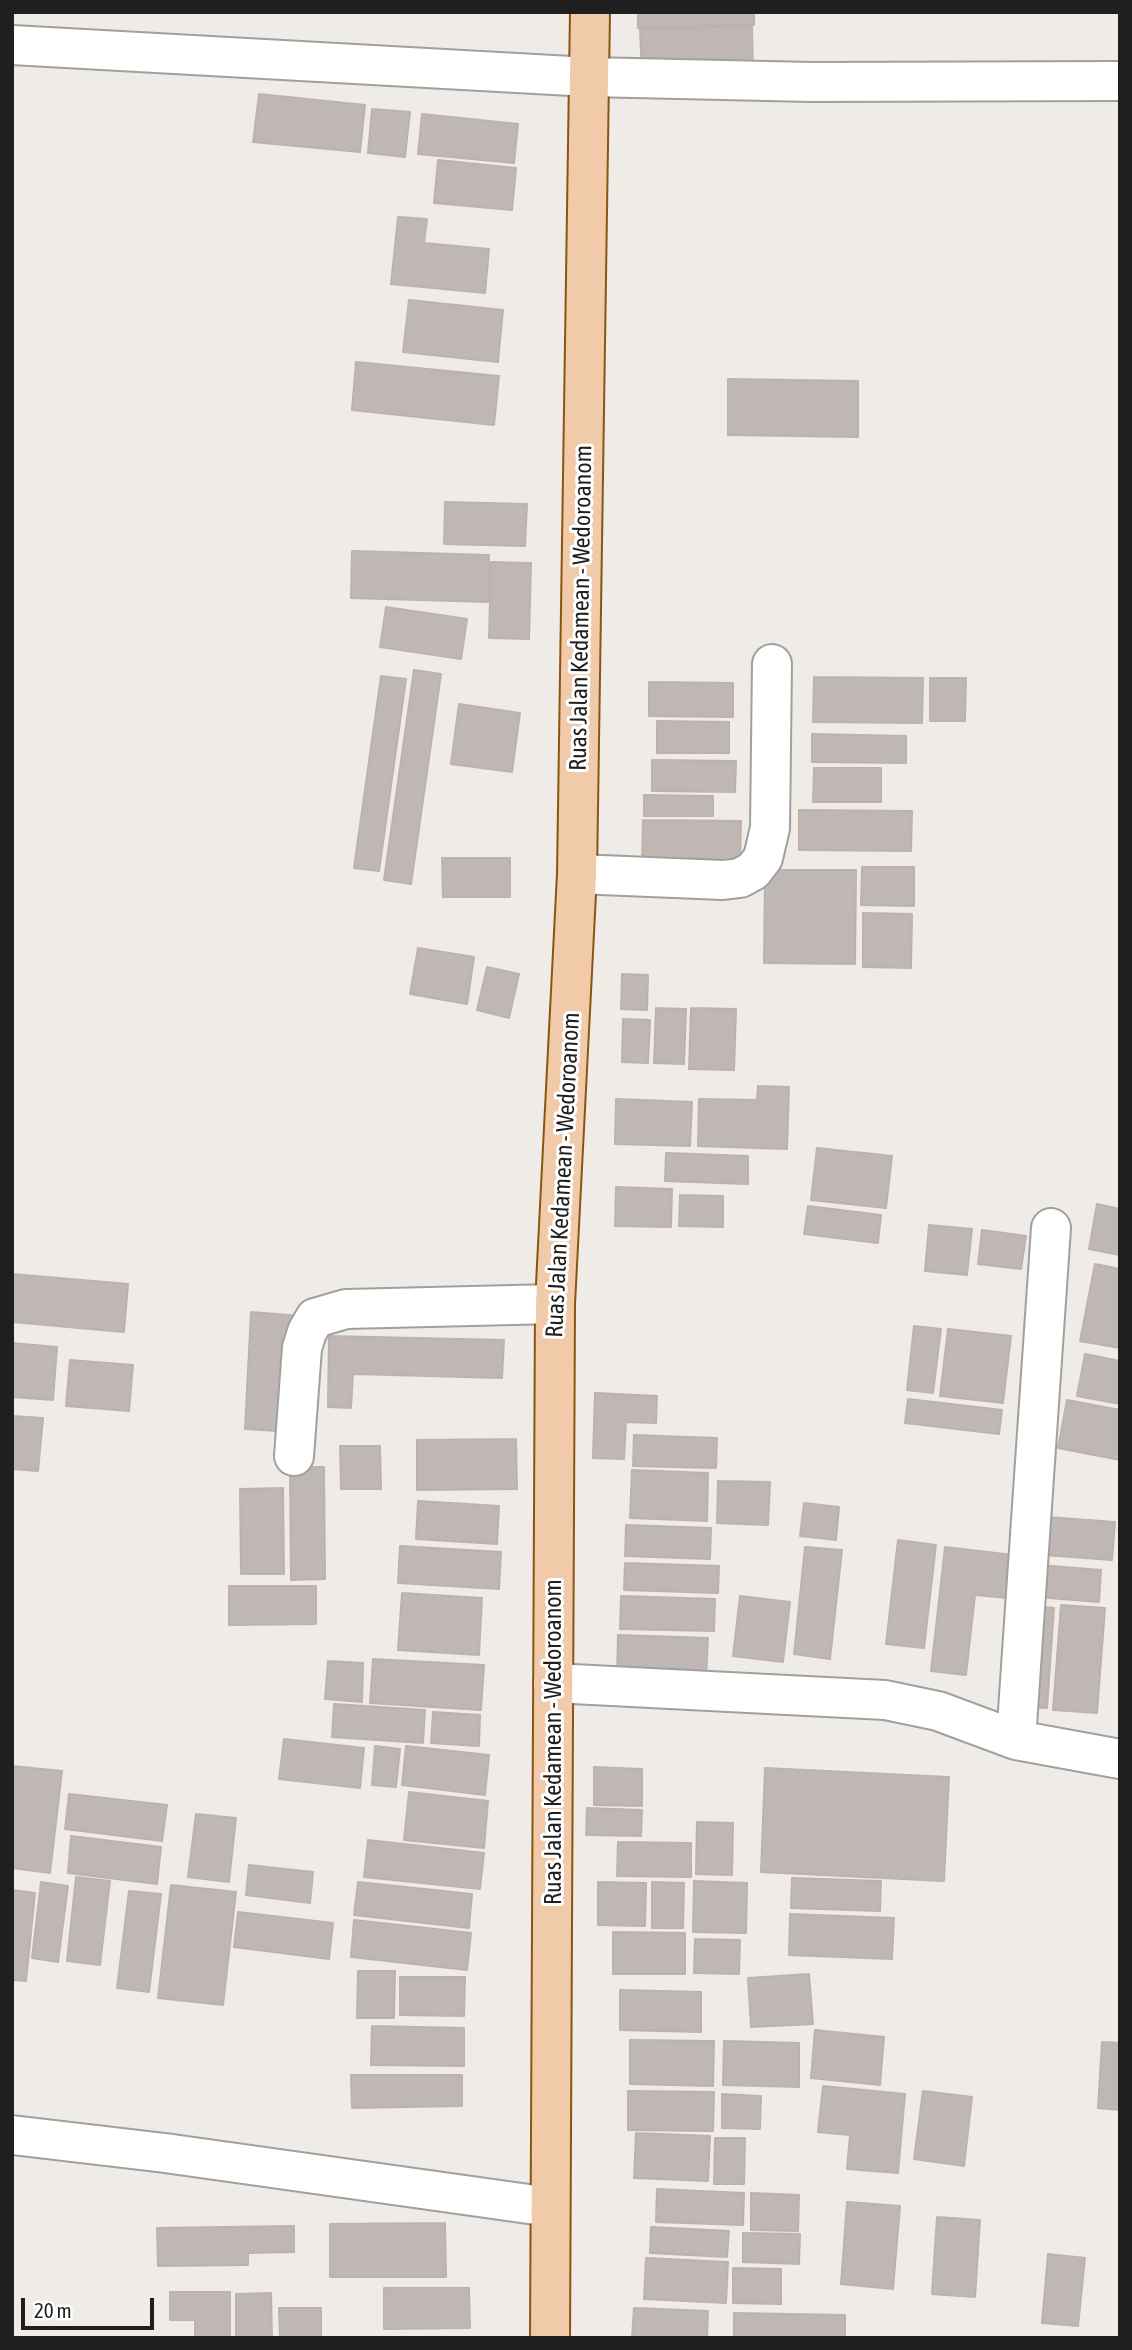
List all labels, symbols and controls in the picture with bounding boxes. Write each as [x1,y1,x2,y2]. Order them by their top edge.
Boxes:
street label: Ruas Jalan Kedamean - Wedoroanom [564,445,598,771]
street label: Ruas Jalan Kedamean - Wedoroanom [540,1012,586,1338]
street label: Ruas Jalan Kedamean - Wedoroanom [539,1579,567,1905]
scale bar [24,2284,158,2328]
text: 20 m [34,2298,72,2322]

